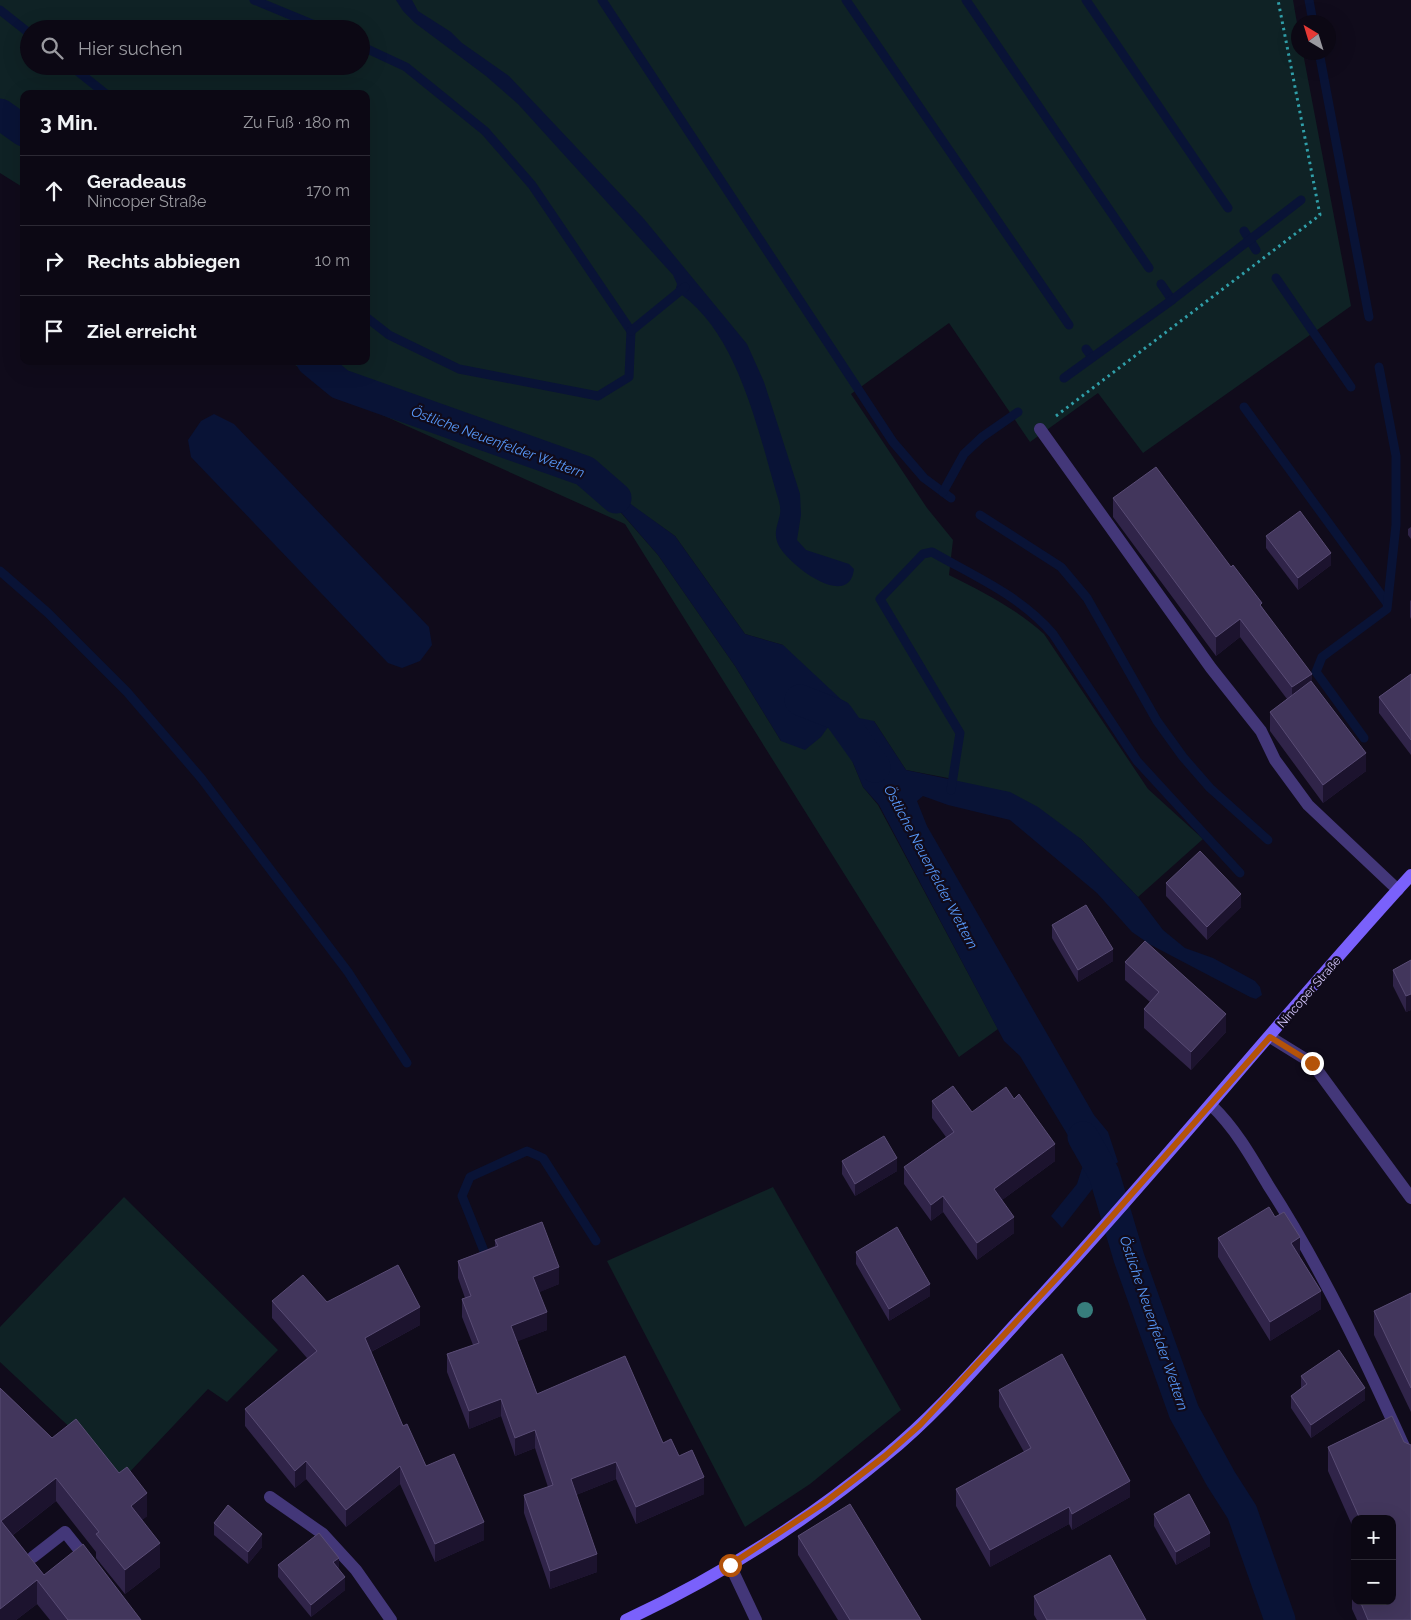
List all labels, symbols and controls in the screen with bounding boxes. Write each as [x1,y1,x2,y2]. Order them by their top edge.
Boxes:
north arrow [1291,15,1336,60]
search box [20,20,370,75]
icon: search [38,34,66,62]
text: Hier suchen [78,37,183,59]
text: 3 Min. [40,110,98,135]
text: Zu Fuß · 180 m [243,113,350,132]
text: Geradeaus [87,170,186,192]
icon: ahead [40,177,68,205]
text: 170 m [306,181,350,200]
text: Nincoper Straße [87,192,206,211]
icon: right [40,247,68,275]
text: Rechts abbiegen [87,250,240,272]
text: 10 m [315,251,350,270]
icon: arrive [40,317,68,345]
text: Ziel erreicht [87,320,197,342]
water label: Östliche Neuenfelder Wettern [409,401,588,481]
water label: Östliche Neuenfelder Wettern [881,781,983,952]
street label: Nincoper Straße [1274,954,1344,1030]
route end [1301,1052,1324,1075]
water label: Östliche Neuenfelder Wettern [1117,1233,1193,1412]
map controls [1351,1515,1396,1605]
button: + [1351,1515,1396,1560]
route start [719,1554,742,1577]
button: − [1351,1560,1396,1605]

